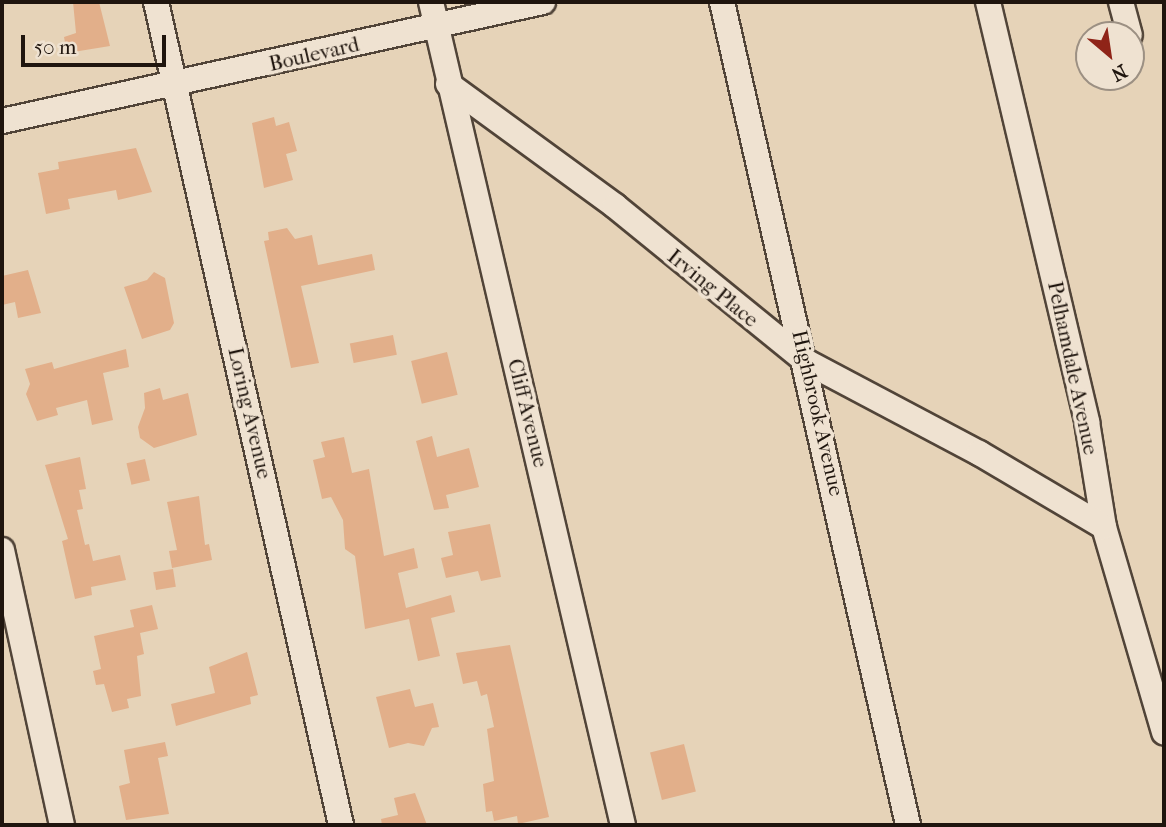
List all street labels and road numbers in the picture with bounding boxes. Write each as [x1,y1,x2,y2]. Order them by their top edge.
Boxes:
street label: Boulevard [266,31,362,77]
street label: Irving Place [662,244,764,332]
street label: Pelhamdale Avenue [1042,279,1104,457]
street label: Highbrook Avenue [787,328,849,498]
street label: Loring Avenue [223,345,277,481]
street label: Cliff Avenue [502,356,554,470]

